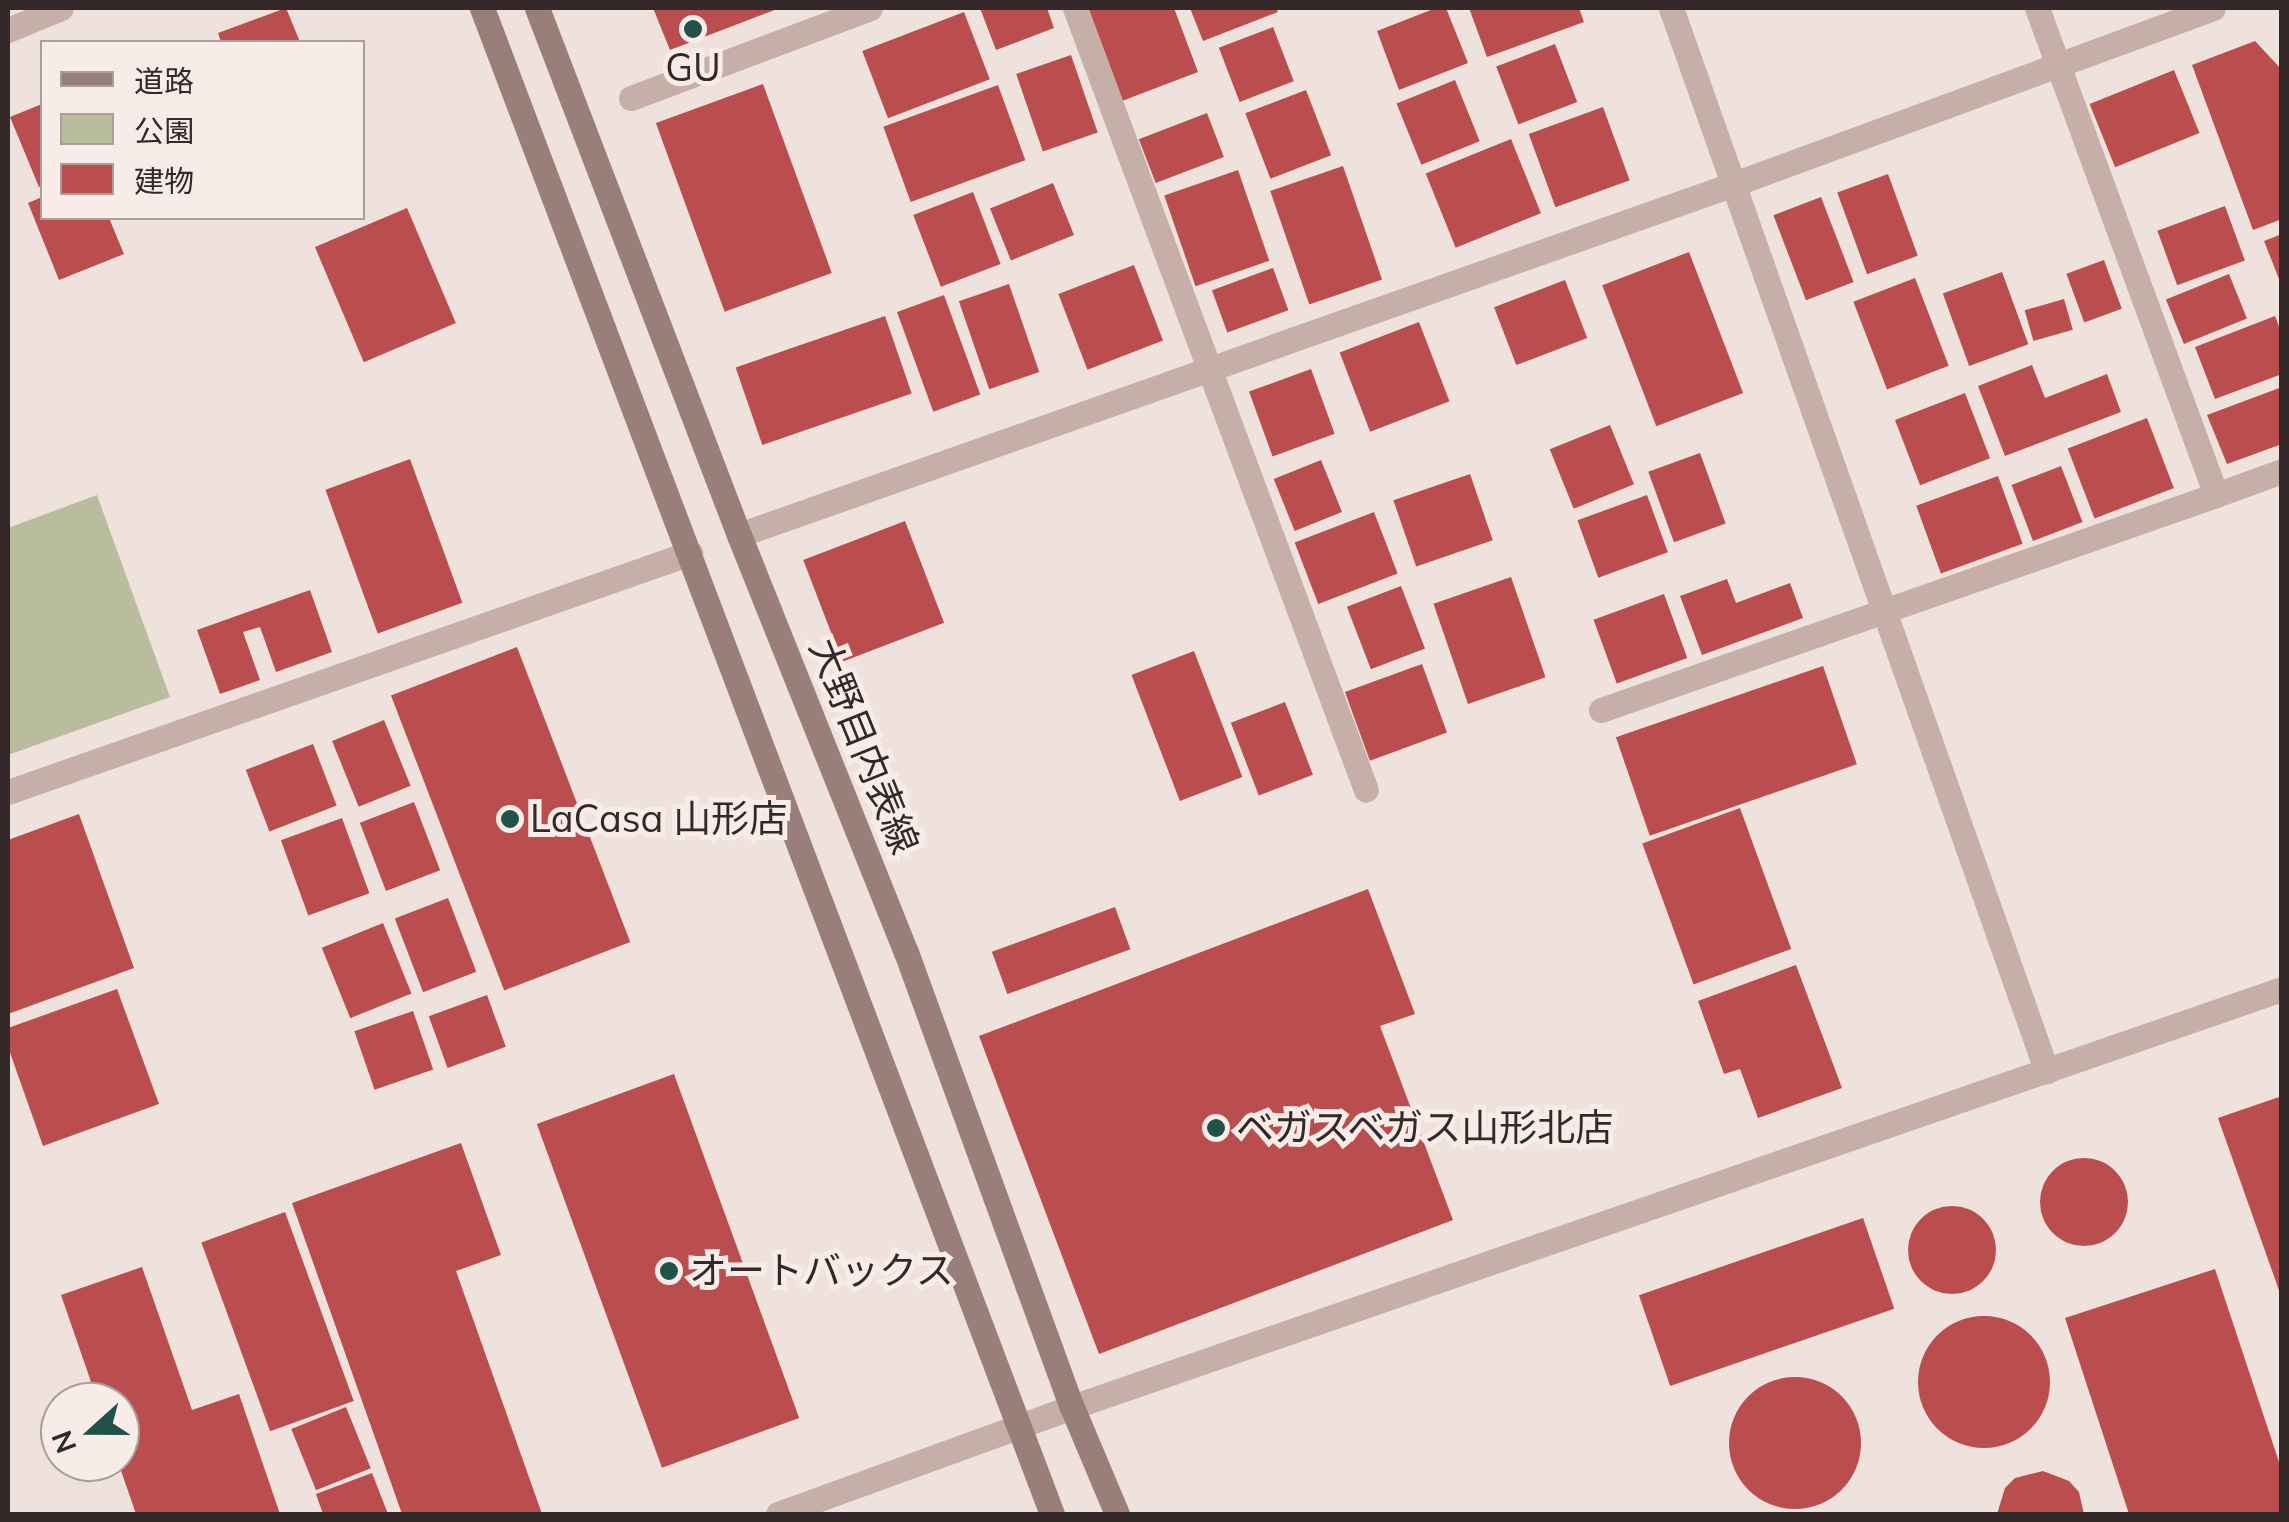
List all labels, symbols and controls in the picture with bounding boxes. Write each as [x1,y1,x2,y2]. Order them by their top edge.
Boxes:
marker: GU [682,18,704,40]
legend [40,40,365,220]
place label: GU [665,45,721,91]
text: 道路 [134,62,194,100]
text: 公園 [134,112,194,150]
text: 建物 [134,162,194,200]
street label: 大野目内表線 [800,632,928,860]
place label: LaCasa 山形店 [530,796,787,842]
marker: LaCasa 山形店 [499,808,521,830]
place label: ベガスベガス山形北店 [1236,1105,1616,1151]
marker: ベガスベガス山形北店 [1205,1117,1227,1139]
place label: オートバックス [689,1248,955,1294]
marker: オートバックス [658,1260,680,1282]
north arrow [40,1382,140,1482]
text: N [43,1426,84,1458]

